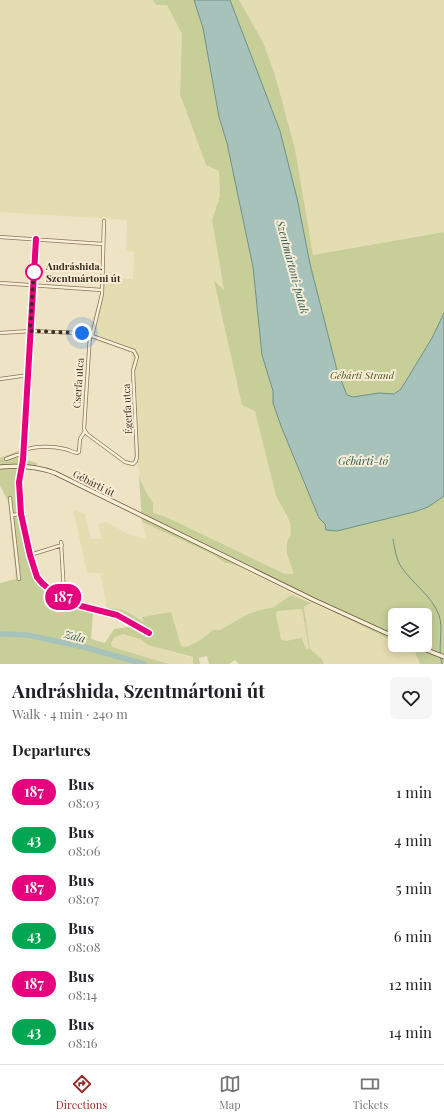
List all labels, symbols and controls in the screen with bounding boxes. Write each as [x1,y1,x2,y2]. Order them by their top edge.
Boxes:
water label: Szentmártoni-patak [273,218,313,316]
place label: Andráshida, Szentmártoni út [45,259,121,285]
marker: Andráshida, Szentmártoni út [25,263,43,281]
your location [72,323,92,343]
street label: Cserfa utca [69,357,87,409]
park label: Gébárti Strand [330,368,395,382]
street label: Égerfa utca [119,383,135,435]
water label: Gébárti-tó [338,453,389,468]
street label: Gébárti út [71,466,118,500]
line badge: 187 [40,584,86,610]
text: 187 [53,587,73,606]
map controls [388,608,432,652]
button: layers [388,608,432,652]
water label: Zala [62,626,88,646]
text: Andráshida, Szentmártoni út [12,677,265,703]
button: heart [390,677,432,719]
text: Walk · 4 min · 240 m [12,705,128,722]
text: Departures [12,740,91,760]
text: Bus [68,774,94,794]
text: 187 [24,782,44,801]
text: 1 min [396,782,432,802]
text: 08:03 [68,794,100,811]
text: Bus [68,822,94,842]
text: 43 [27,830,41,849]
text: 4 min [394,830,432,850]
text: 08:06 [68,842,101,859]
text: Bus [68,870,94,890]
text: 187 [24,878,44,897]
text: 5 min [396,878,432,898]
text: 08:07 [68,890,99,907]
text: Bus [68,918,94,938]
text: 43 [27,926,41,945]
text: 6 min [394,926,432,946]
text: 08:08 [68,938,101,955]
text: Bus [68,966,94,986]
text: 187 [24,974,44,993]
text: 12 min [389,974,432,994]
text: 08:14 [68,986,97,1003]
text: Bus [68,1014,94,1034]
text: 43 [27,1022,41,1041]
text: 14 min [389,1022,432,1042]
text: 08:16 [68,1034,98,1051]
tab: Directions [56,1073,107,1112]
tab: Map [219,1073,241,1112]
tab: Tickets [353,1073,388,1112]

